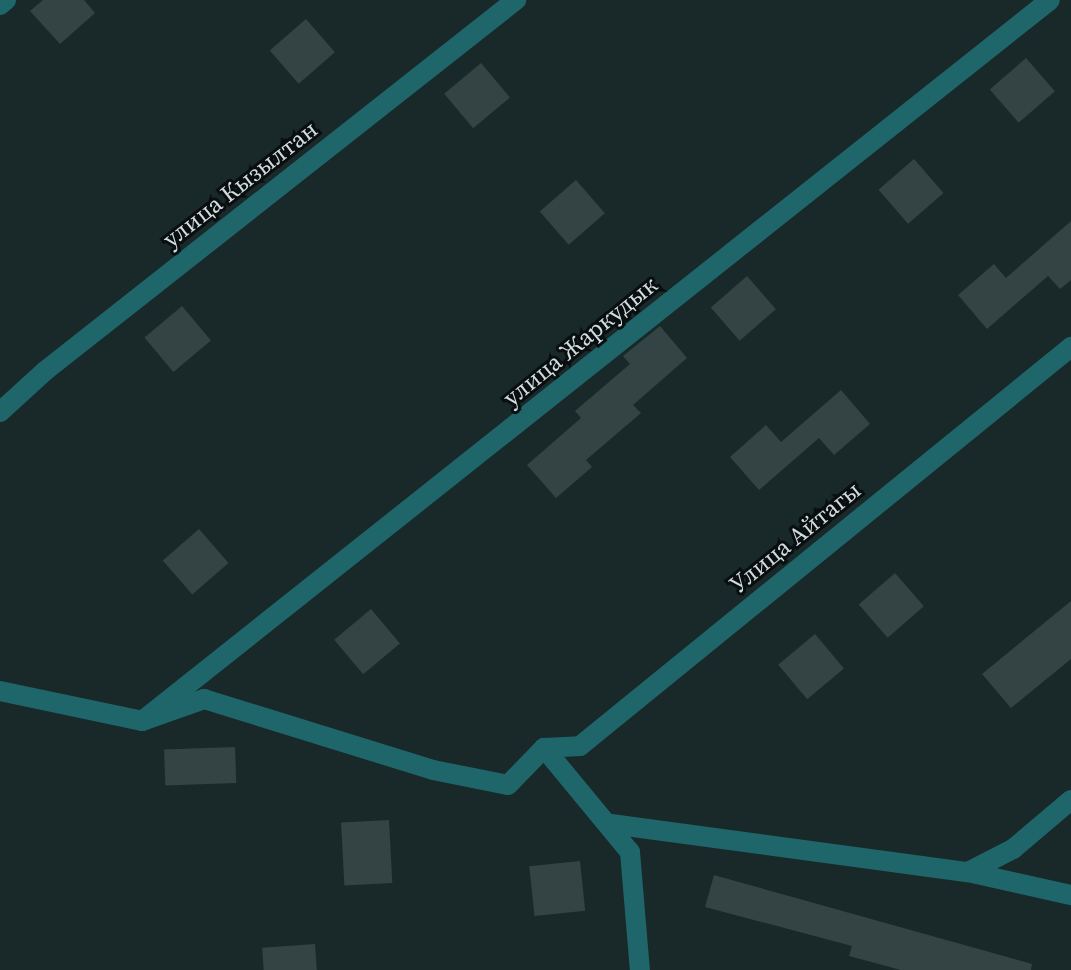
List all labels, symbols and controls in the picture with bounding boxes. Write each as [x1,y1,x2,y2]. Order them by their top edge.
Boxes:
street label: улица Кызылтан [157,115,323,253]
street label: улица Жаркудык [497,270,663,412]
street label: Улица Айтагы [724,475,866,599]

